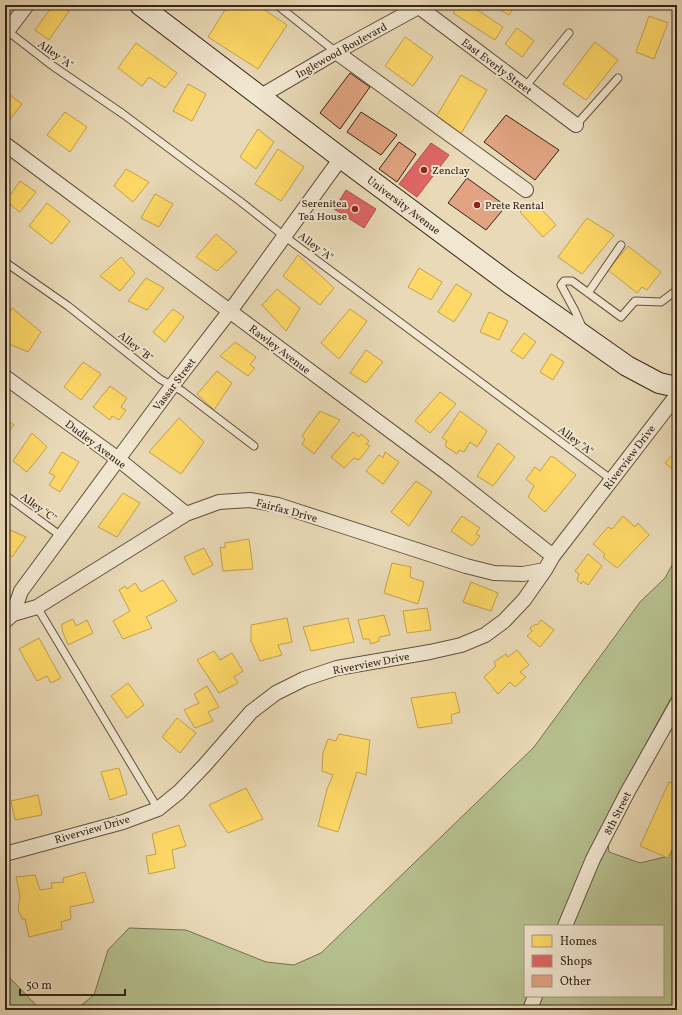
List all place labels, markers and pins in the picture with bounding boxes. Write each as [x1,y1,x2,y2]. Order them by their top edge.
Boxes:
place label: Zenclay [432,164,470,179]
marker: Zenclay [419,165,429,175]
place label: Serenitea Tea House [298,197,348,225]
place label: Prete Rental [485,199,544,214]
marker: Prete Rental [472,200,482,210]
marker: Serenitea Tea House [350,204,360,214]

